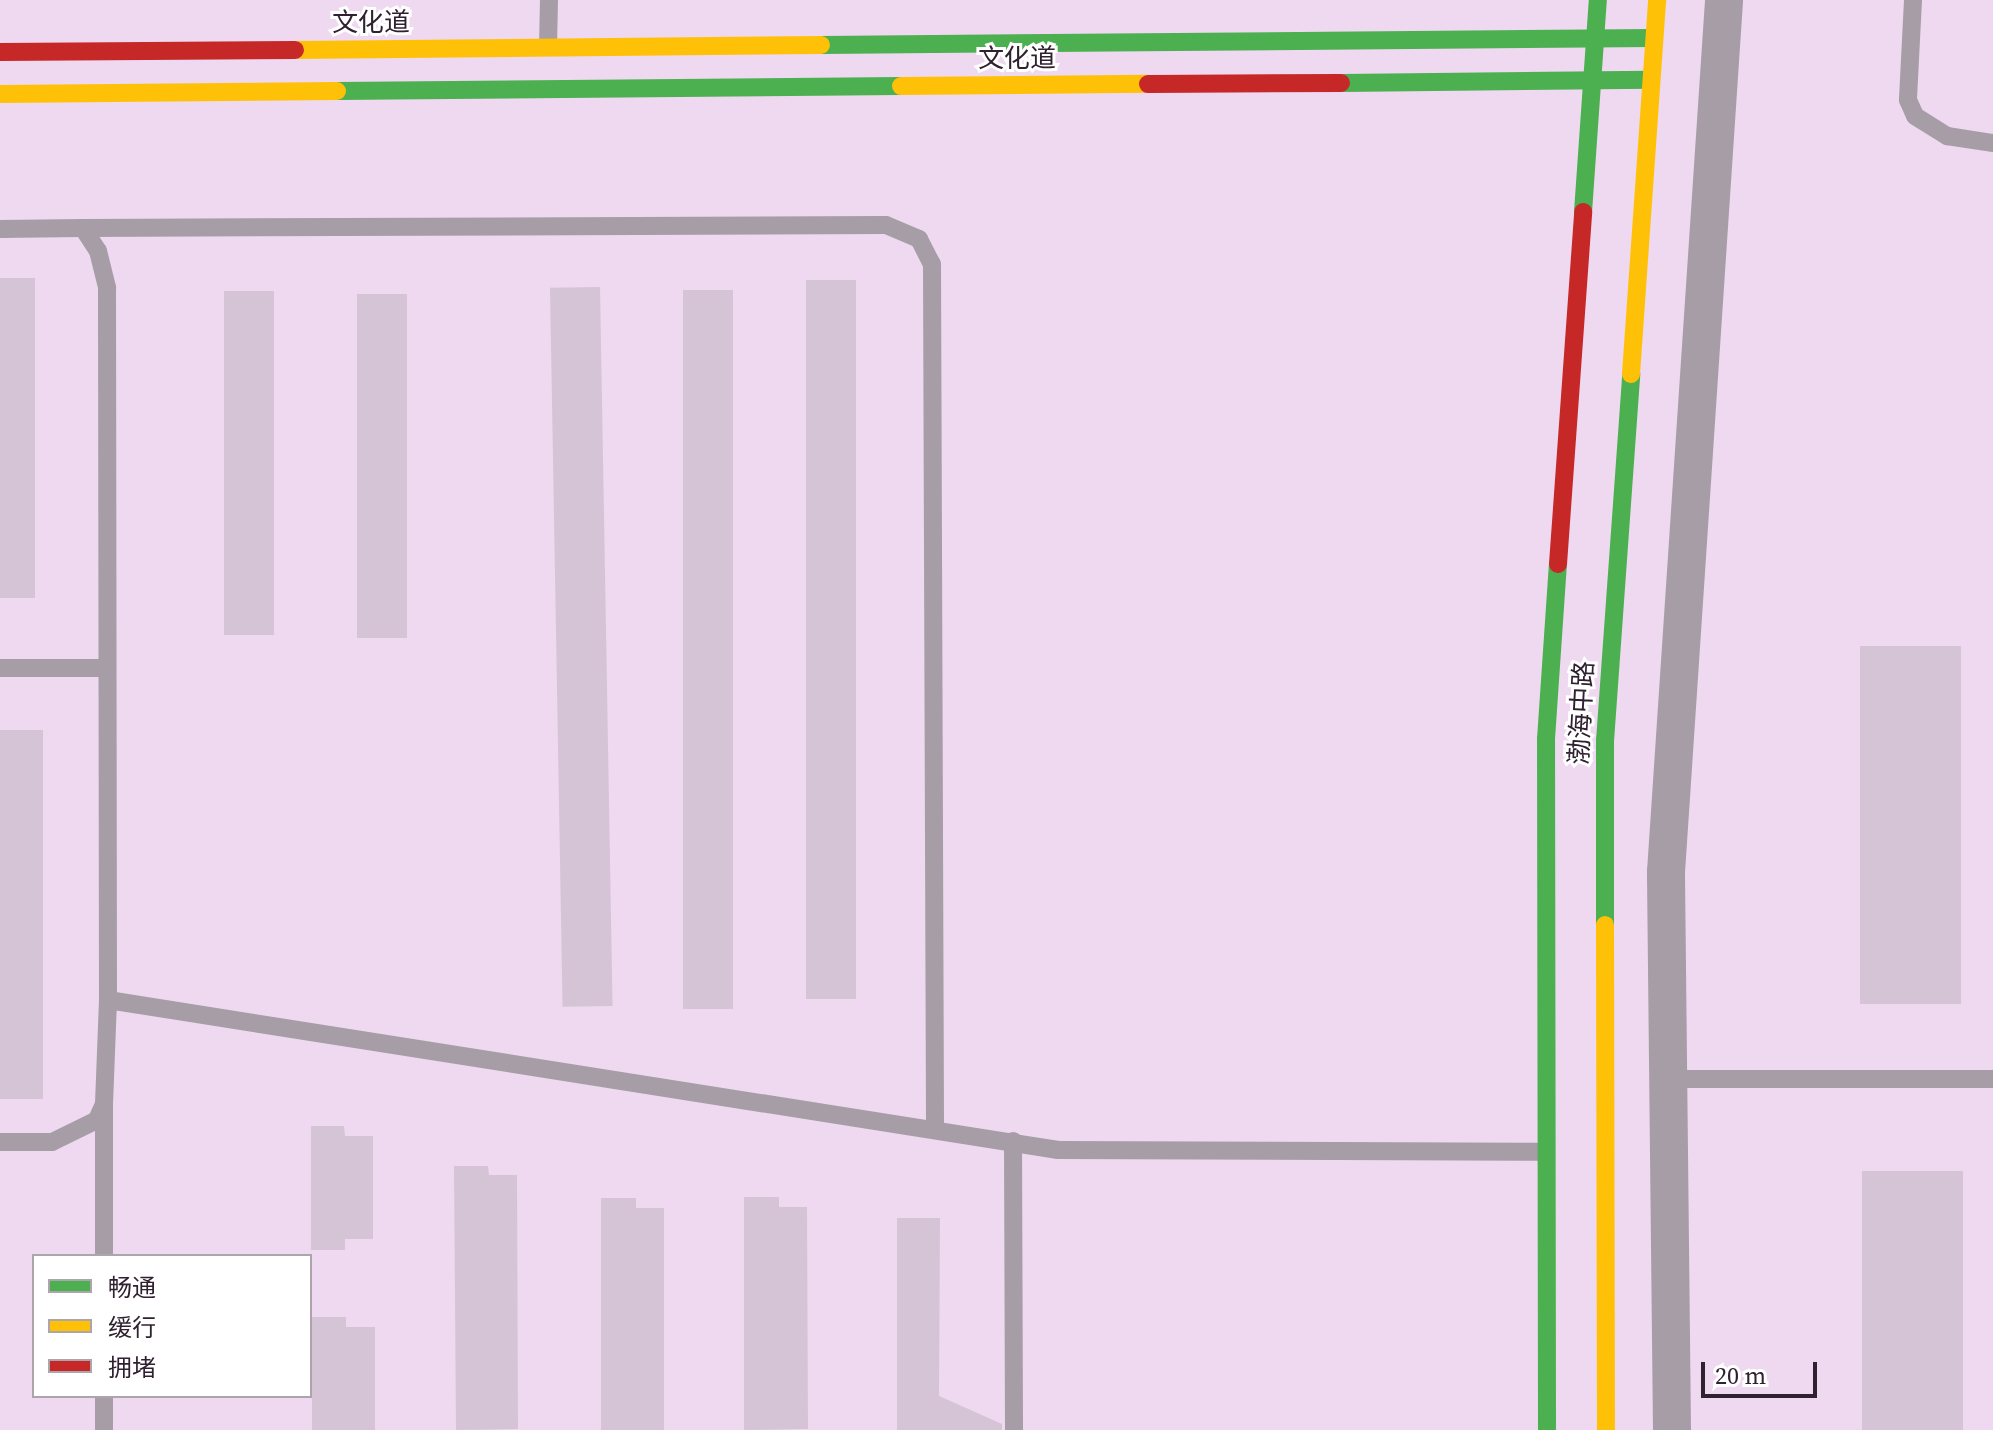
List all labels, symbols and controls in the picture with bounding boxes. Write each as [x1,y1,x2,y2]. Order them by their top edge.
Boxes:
street label: 文化道 [332,7,410,39]
street label: 文化道 [978,43,1056,75]
street label: 渤海中路 [1564,660,1600,766]
legend [32,1254,312,1398]
text: 畅通 [108,1271,156,1304]
text: 缓行 [108,1311,156,1344]
scale bar [1705,1346,1821,1396]
text: 拥堵 [108,1351,156,1384]
text: 20 m [1715,1359,1766,1392]

